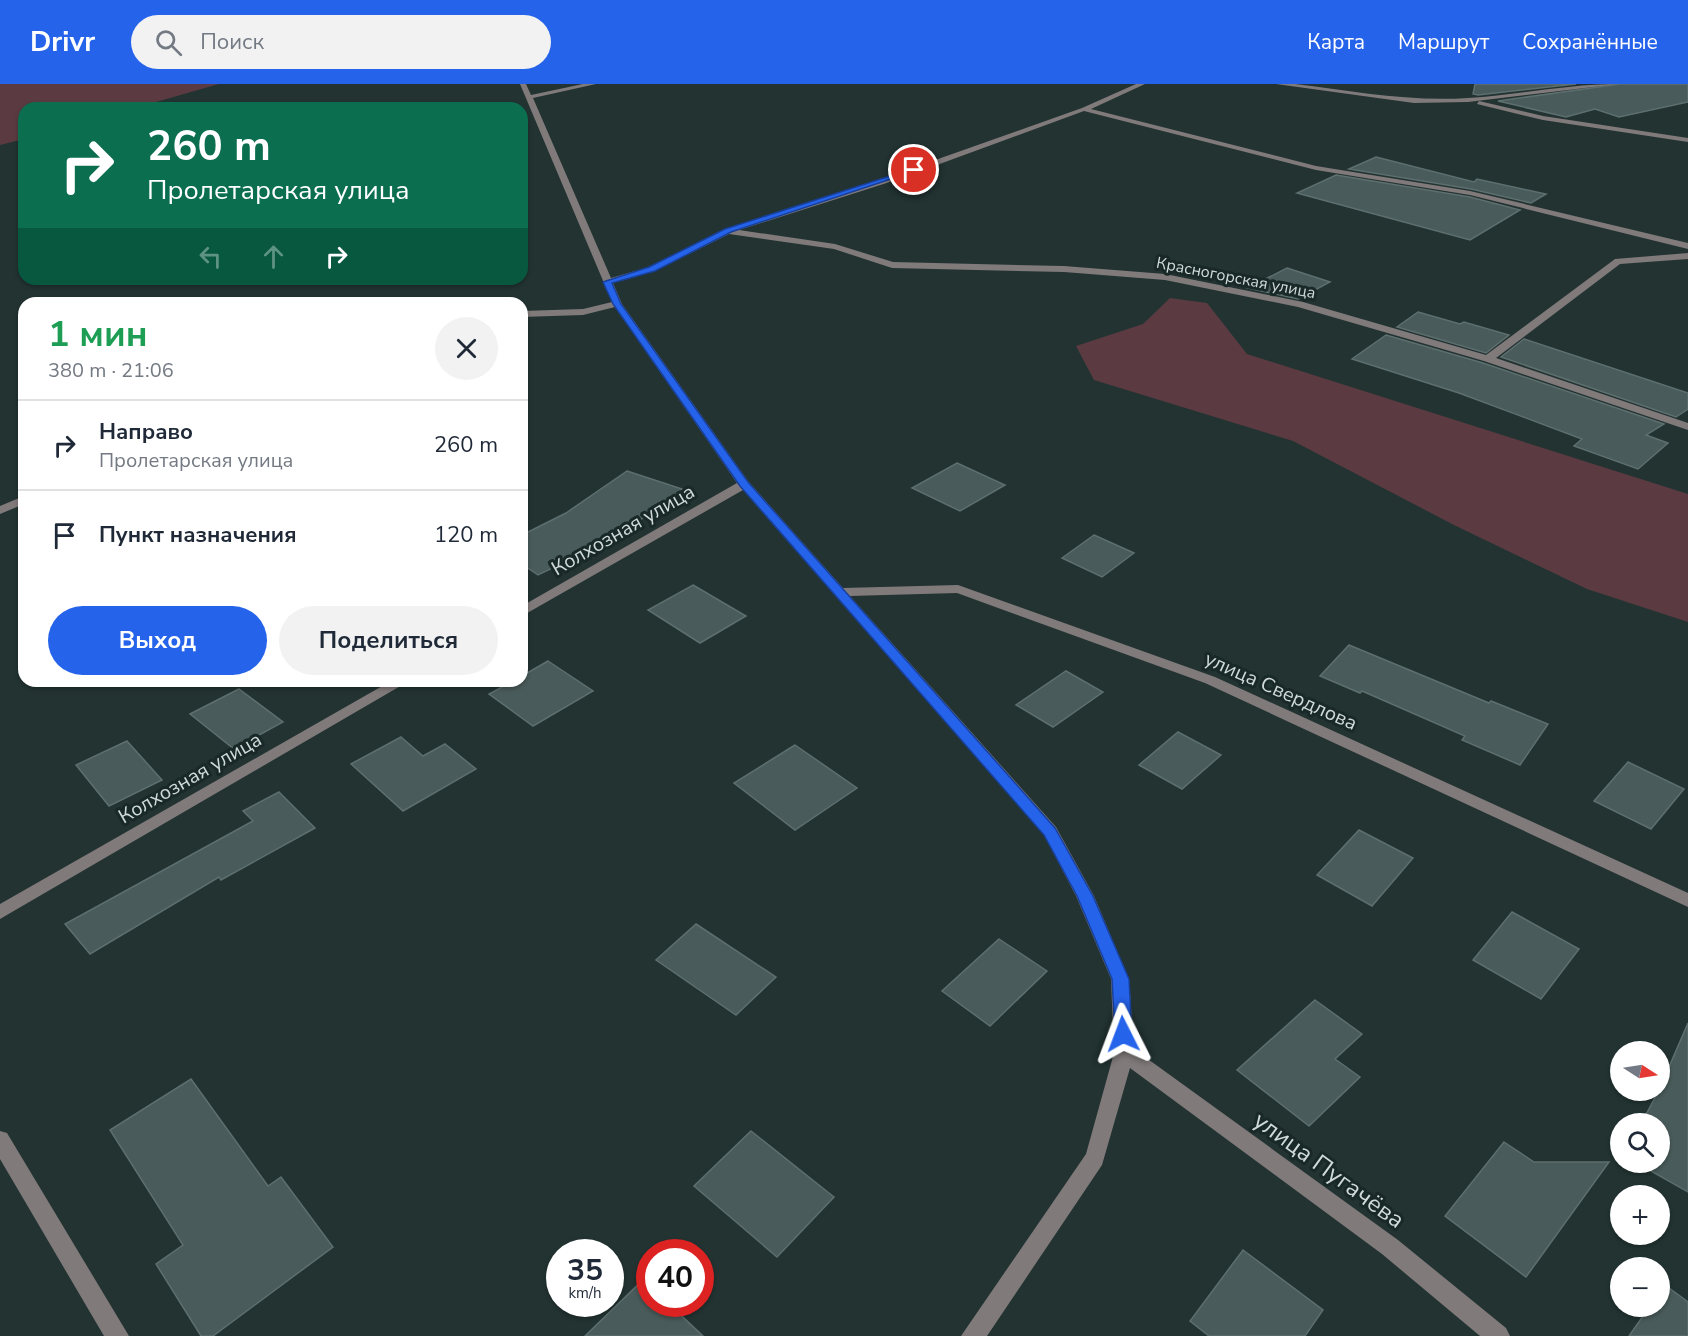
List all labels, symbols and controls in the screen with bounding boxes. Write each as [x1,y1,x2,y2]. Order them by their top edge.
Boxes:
search box [131,15,551,69]
text: Drivr [30,23,95,61]
icon: search [152,26,185,59]
text: Поиск [200,27,264,57]
text: Карта [1307,28,1365,56]
text: Маршрут [1398,28,1489,56]
text: Сохранённые [1522,28,1658,56]
text: 260 m [147,118,271,175]
icon: right [48,126,126,204]
pin [888,144,939,195]
icon: arrive [897,153,930,186]
text: Пролетарская улица [147,172,409,209]
icon: left [194,240,227,273]
icon: ahead [257,240,290,273]
icon: right [320,240,353,273]
street label: Красногорская улица [1154,252,1318,304]
text: 1 мин [48,310,148,359]
button: close [435,317,498,380]
text: 380 m · 21:06 [48,357,174,384]
text: Направо [99,417,193,447]
icon: right [48,429,81,462]
text: 260 m [434,430,498,460]
text: Пролетарская улица [99,447,293,474]
street label: Колхозная улица [546,478,700,582]
icon: arrive [48,519,81,552]
text: Пункт назначения [99,520,297,550]
text: 120 m [434,520,498,550]
button: Выход [48,606,267,675]
button: Поделиться [279,606,498,675]
street label: улица Свердлова [1200,645,1362,737]
street label: Колхозная улица [113,726,267,830]
position arrow [1091,1002,1155,1066]
north arrow [1610,1041,1670,1101]
map controls [1610,1041,1670,1317]
street label: улица Пугачёва [1247,1104,1411,1236]
button: search [1610,1113,1670,1173]
button: + [1610,1185,1670,1245]
speed limit sign: 40 [636,1239,714,1317]
text: 35 [567,1250,603,1291]
button: − [1610,1257,1670,1317]
text: km/h [568,1283,602,1303]

